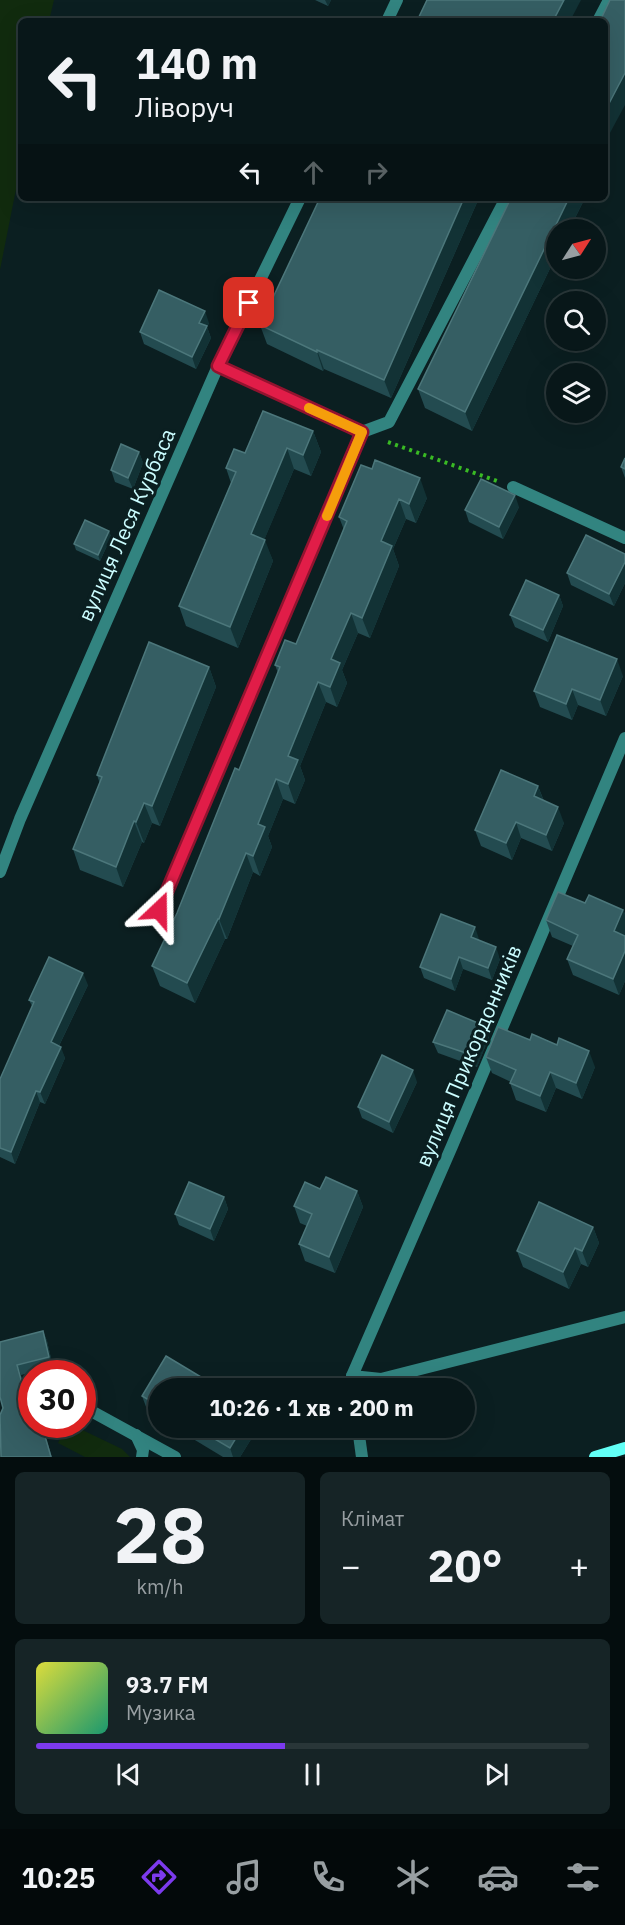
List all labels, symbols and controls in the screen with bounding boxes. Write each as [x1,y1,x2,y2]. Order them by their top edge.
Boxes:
text: 140 m [135,36,258,91]
icon: left [36,42,114,120]
text: Ліворуч [135,89,234,124]
icon: left [234,156,267,189]
icon: ahead [297,156,330,189]
icon: right [360,156,393,189]
north arrow [546,219,606,279]
map controls [546,219,606,423]
pin [223,277,274,328]
icon: arrive [232,286,265,319]
button: search [546,291,606,351]
button: layers [546,363,606,423]
street label: вулиця Леся Курбаса [71,424,181,625]
position arrow [127,878,191,942]
street label: вулиця Прикордонників [409,940,528,1171]
speed limit sign: 30 [18,1360,96,1438]
text: 10:26 · 1 хв · 200 m [209,1393,414,1422]
text: 28 [113,1483,207,1584]
text: Клімат [341,1505,404,1532]
text: 20° [427,1536,503,1594]
text: − [341,1544,361,1587]
text: + [569,1544,589,1587]
text: km/h [136,1573,184,1600]
text: 93.7 FM [126,1670,209,1699]
text: Музика [126,1699,195,1726]
icon: previous [112,1758,145,1791]
icon: pause [296,1758,329,1791]
icon: next [480,1758,513,1791]
icon: directions [138,1856,180,1898]
icon: music [223,1856,265,1898]
icon: phone [307,1856,349,1898]
icon: climate [392,1856,434,1898]
icon: car [477,1856,519,1898]
icon: filters [562,1856,604,1898]
text: 10:25 [21,1860,95,1895]

